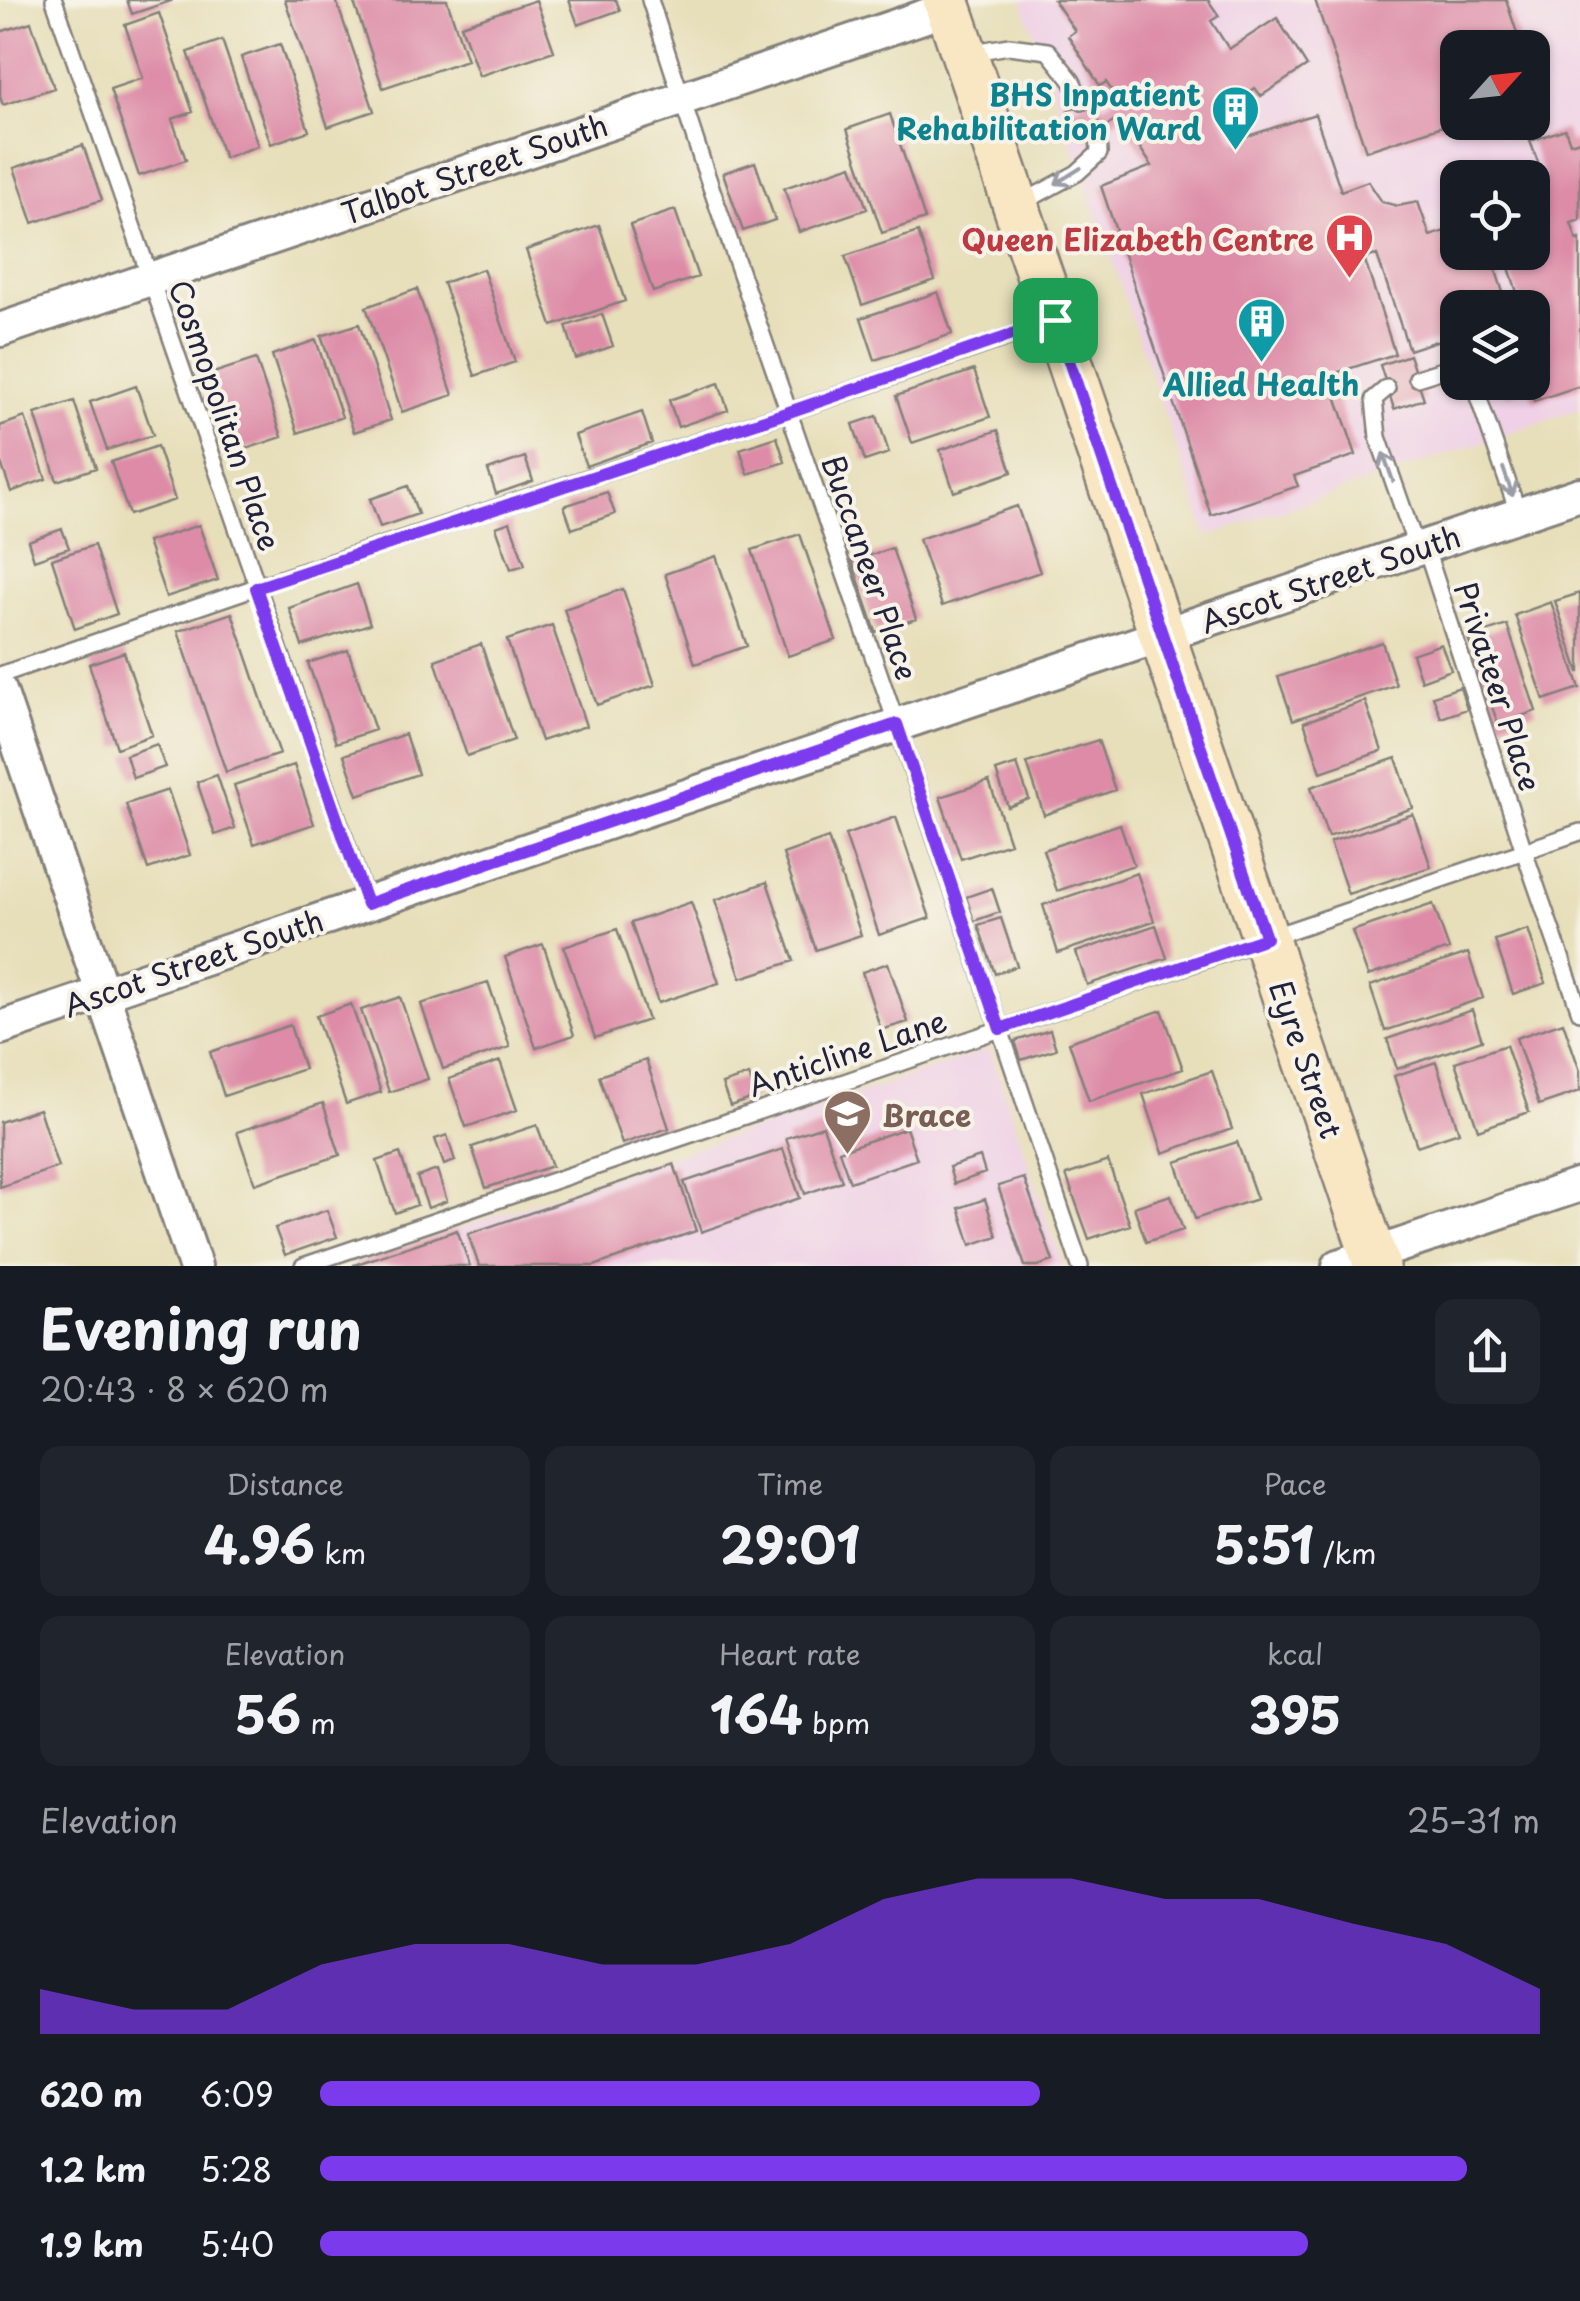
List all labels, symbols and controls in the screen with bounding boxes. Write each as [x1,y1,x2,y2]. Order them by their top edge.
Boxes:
north arrow [1440,30,1550,140]
map controls [1440,30,1550,400]
place label: BHS Inpatient Rehabilitation Ward [896,71,1201,150]
building icon: BHS Inpatient Rehabilitation Ward [1210,84,1262,152]
street label: Talbot Street South [335,101,613,235]
button: locate [1440,160,1550,270]
one-way arrow [1055,166,1083,186]
hospital icon: Queen Elizabeth Centre [1323,212,1375,280]
place label: Queen Elizabeth Centre [962,216,1314,261]
street label: Cosmopolitan Place [158,273,294,557]
pin [1013,278,1098,363]
button: layers [1440,290,1550,400]
icon: arrive [1028,293,1083,348]
building icon: Allied Health [1235,296,1287,364]
place label: Allied Health [1162,361,1359,406]
street label: Buccaneer Place [811,449,931,685]
one-way arrow [1378,451,1396,483]
one-way arrow [1500,465,1518,497]
street label: Ascot Street South [1194,512,1466,644]
street label: Privateer Place [1444,576,1554,796]
street label: Ascot Street South [57,896,329,1028]
street label: Eyre Street [1259,974,1355,1144]
street label: Anticline Lane [742,997,952,1107]
school or university icon: Brace [821,1088,873,1156]
place label: Brace [882,1092,971,1137]
text: Evening run [40,1286,362,1369]
button: share [1435,1299,1540,1404]
text: 20:43 · 8 × 620 m [40,1365,329,1413]
text: Distance [226,1462,344,1505]
text: Time [757,1462,823,1505]
text: Pace [1263,1462,1327,1505]
text: 4.96 [204,1505,315,1581]
text: 29:01 [720,1505,860,1581]
text: 5:51 [1213,1505,1314,1581]
text: km [315,1531,366,1574]
text: /km [1314,1531,1377,1574]
text: Elevation [225,1632,345,1675]
text: Heart rate [719,1632,861,1675]
text: kcal [1267,1632,1323,1675]
text: 56 [234,1675,301,1751]
text: 164 [710,1675,803,1751]
text: 395 [1248,1675,1342,1751]
text: m [301,1701,336,1744]
text: bpm [803,1701,870,1744]
text: Elevation [40,1796,178,1844]
text: 25–31 m [1407,1796,1540,1844]
text: 620 m [40,2070,143,2118]
text: 6:09 [200,2070,274,2118]
text: 1.2 km [40,2145,146,2193]
text: 5:28 [200,2145,272,2193]
text: 1.9 km [40,2220,144,2268]
text: 5:40 [200,2220,274,2268]

